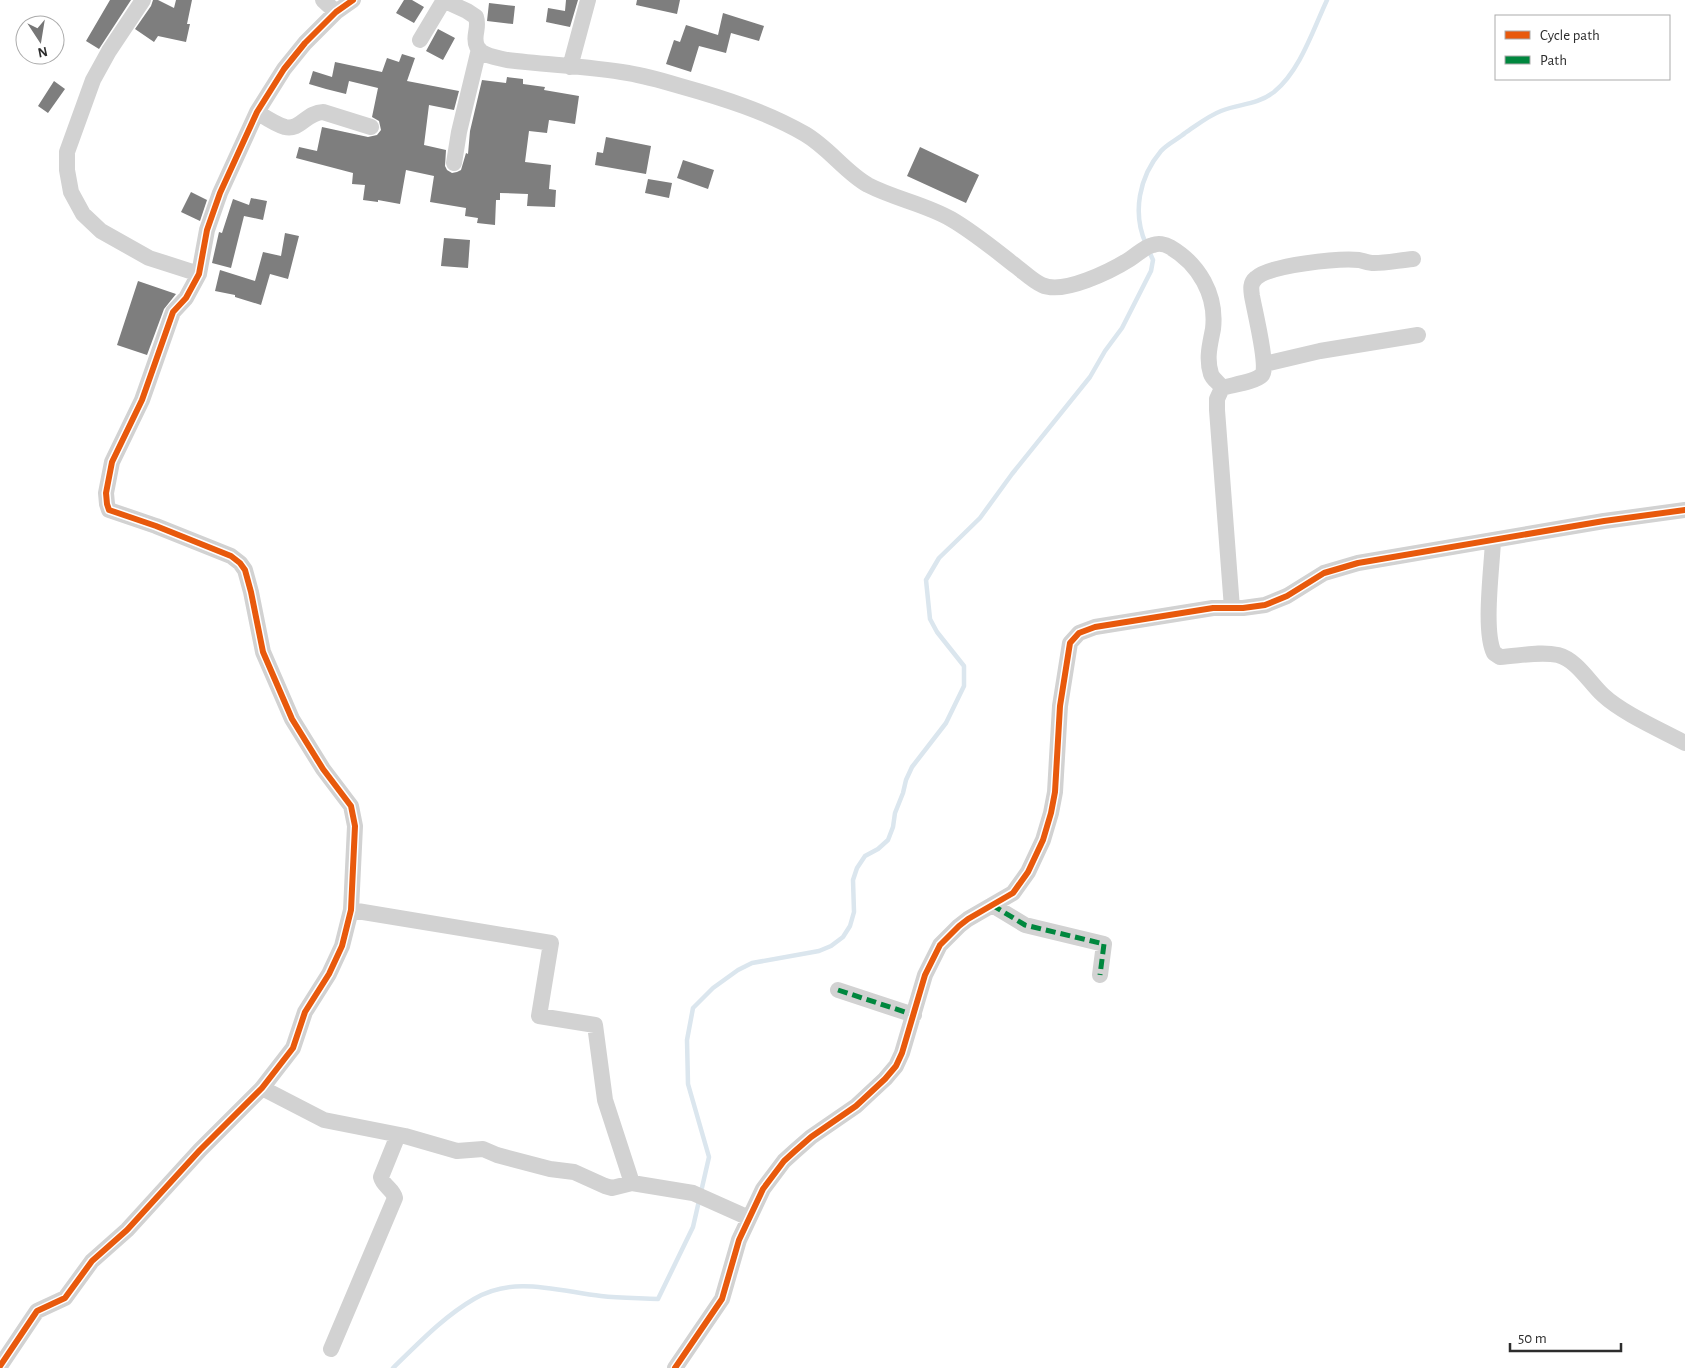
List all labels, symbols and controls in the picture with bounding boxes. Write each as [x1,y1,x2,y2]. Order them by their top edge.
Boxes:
north arrow [15,15,65,65]
legend [1495,15,1670,80]
text: Cycle path [1540,28,1600,43]
text: N [36,44,49,60]
text: Path [1540,53,1567,68]
scale bar [1510,1320,1621,1352]
text: 50 m [1518,1331,1547,1346]

